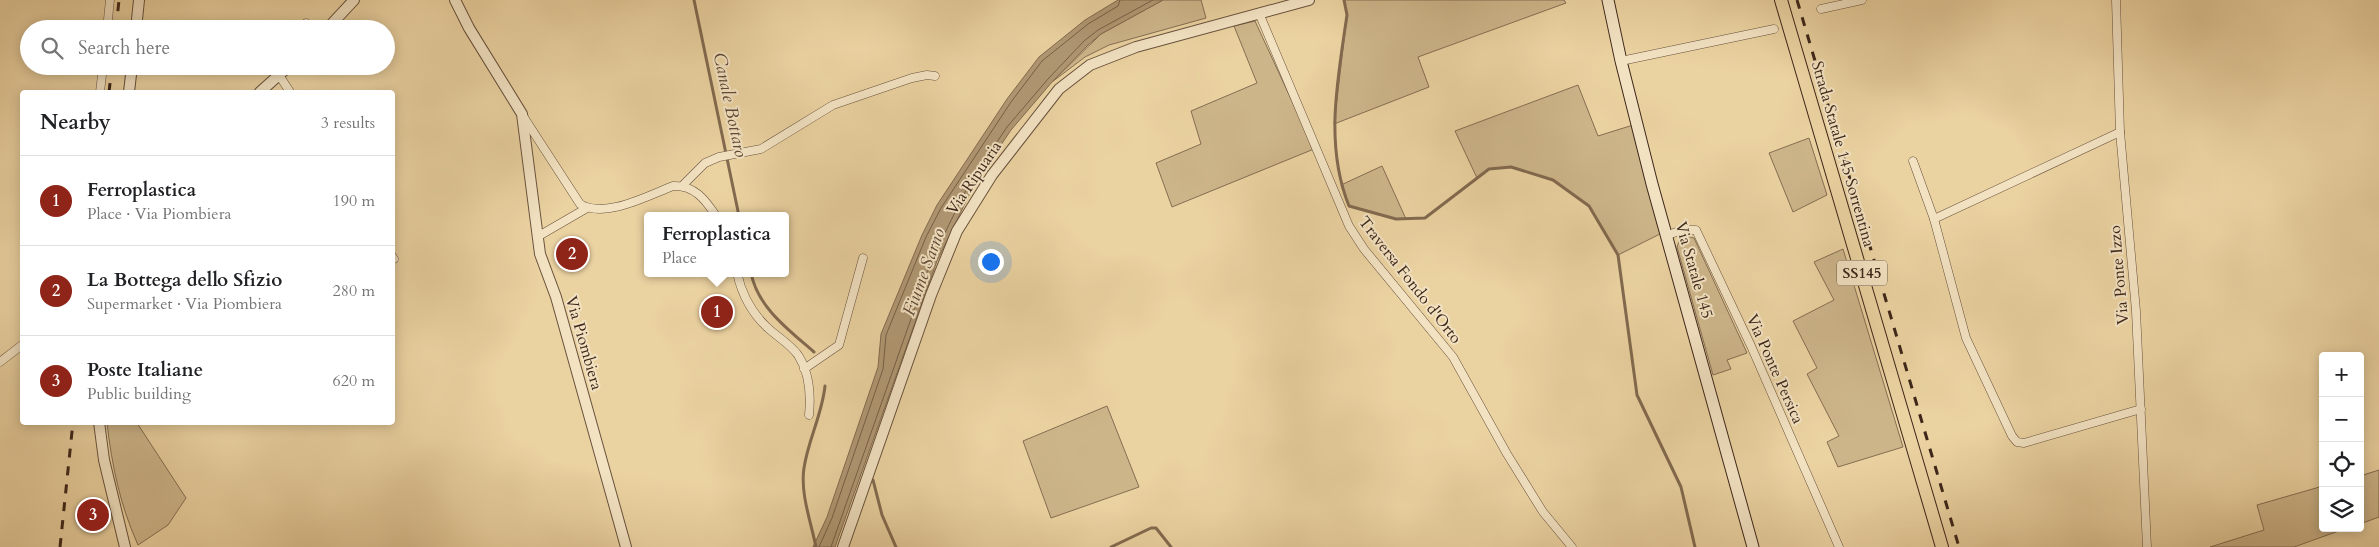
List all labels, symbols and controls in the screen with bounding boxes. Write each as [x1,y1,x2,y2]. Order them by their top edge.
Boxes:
search box [20,20,395,75]
icon: search [38,34,66,62]
text: Search here [78,35,170,61]
water label: Canale Bottaro [707,50,753,160]
street label: Strada Statale 145 Sorrentina [1806,59,1880,250]
text: Nearby [40,108,111,137]
text: 3 results [321,112,375,134]
street label: Via Ripuaria [941,137,1007,219]
text: Ferroplastica [87,177,196,203]
text: 1 [52,190,60,212]
text: 190 m [333,190,375,212]
text: Place · Via Piombiera [87,203,231,225]
popup [644,212,789,277]
street label: Traversa Fondo d'Orto [1353,212,1467,349]
street label: Via Statale 145 [1670,219,1718,321]
text: Ferroplastica [662,221,771,247]
street label: Via Ponte Izzo [2104,224,2134,326]
water label: Fiume Sarno [897,225,951,319]
pin: 2 [556,235,588,273]
text: Place [662,247,697,269]
your location [978,249,1004,275]
road number: SS145 [1837,260,1887,286]
text: La Bottega dello Sfizio [87,267,282,293]
text: 2 [52,280,60,302]
text: 280 m [333,280,375,302]
text: Supermarket · Via Piombiera [87,293,282,315]
street label: Via Piombiera [560,293,608,393]
pin: 1 [701,293,733,331]
street label: Via Ponte Persica [1741,311,1809,427]
map controls [2319,352,2364,532]
button: + [2319,352,2364,397]
text: Poste Italiane [87,357,203,383]
text: 3 [52,370,60,392]
text: 620 m [333,370,375,392]
text: Public building [87,383,191,405]
button: − [2319,397,2364,442]
button: locate [2319,442,2364,487]
button: layers [2319,487,2364,532]
pin: 3 [77,496,109,534]

